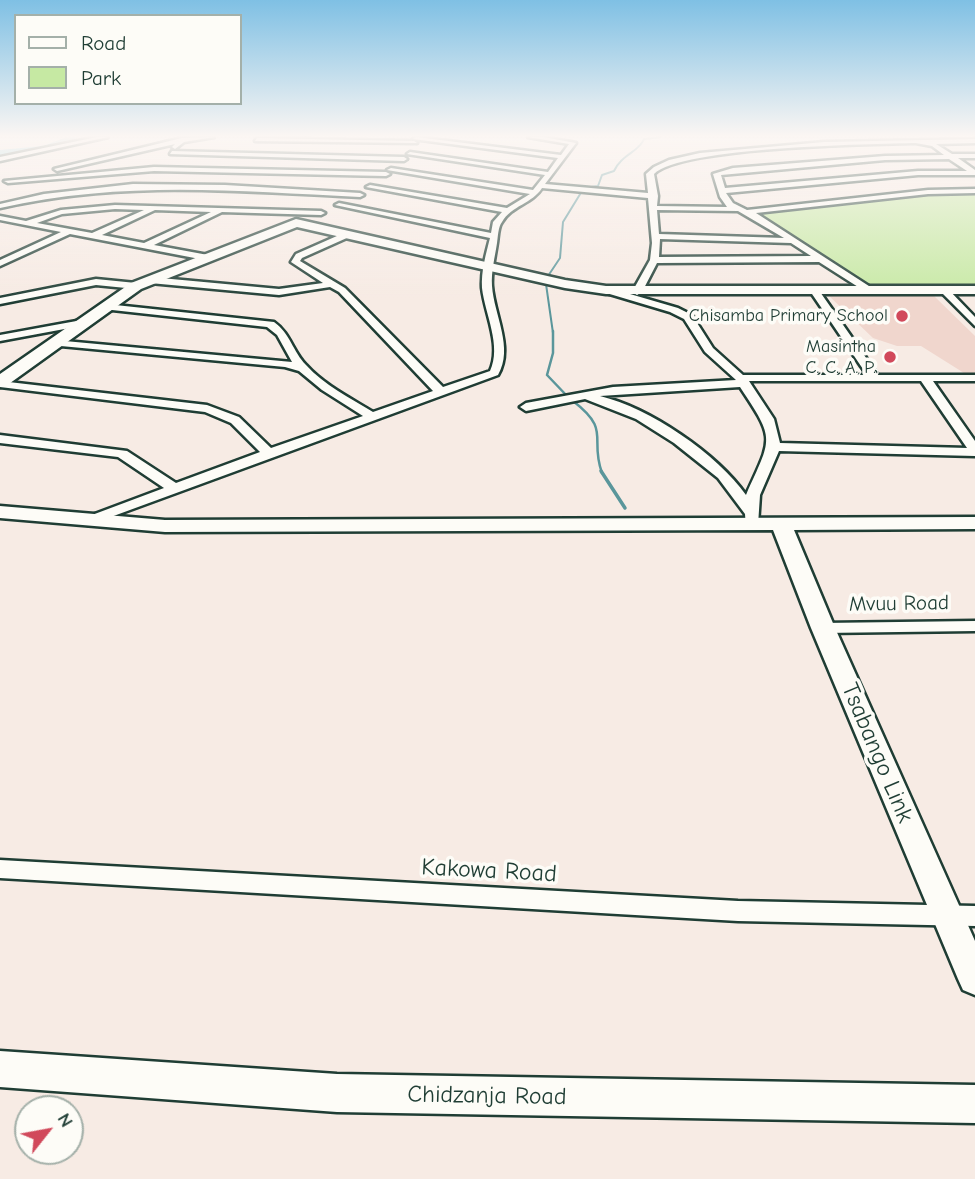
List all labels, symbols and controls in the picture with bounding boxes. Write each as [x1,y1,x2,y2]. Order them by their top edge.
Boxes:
legend [14,14,242,105]
text: Road [81,31,126,55]
text: Park [81,66,121,90]
place label: Chisamba Primary School [689,305,888,327]
marker: Chisamba Primary School [894,308,910,324]
place label: Masintha C. C. A. P. [805,336,876,378]
marker: Masintha C. C. A. P. [882,349,898,365]
street label: Mvuu Road [849,591,949,617]
street label: Tsabango Link [835,679,919,827]
street label: Kakowa Road [421,853,557,889]
street label: Chidzanja Road [407,1080,567,1112]
north arrow [14,1095,84,1165]
text: N [53,1109,78,1131]

